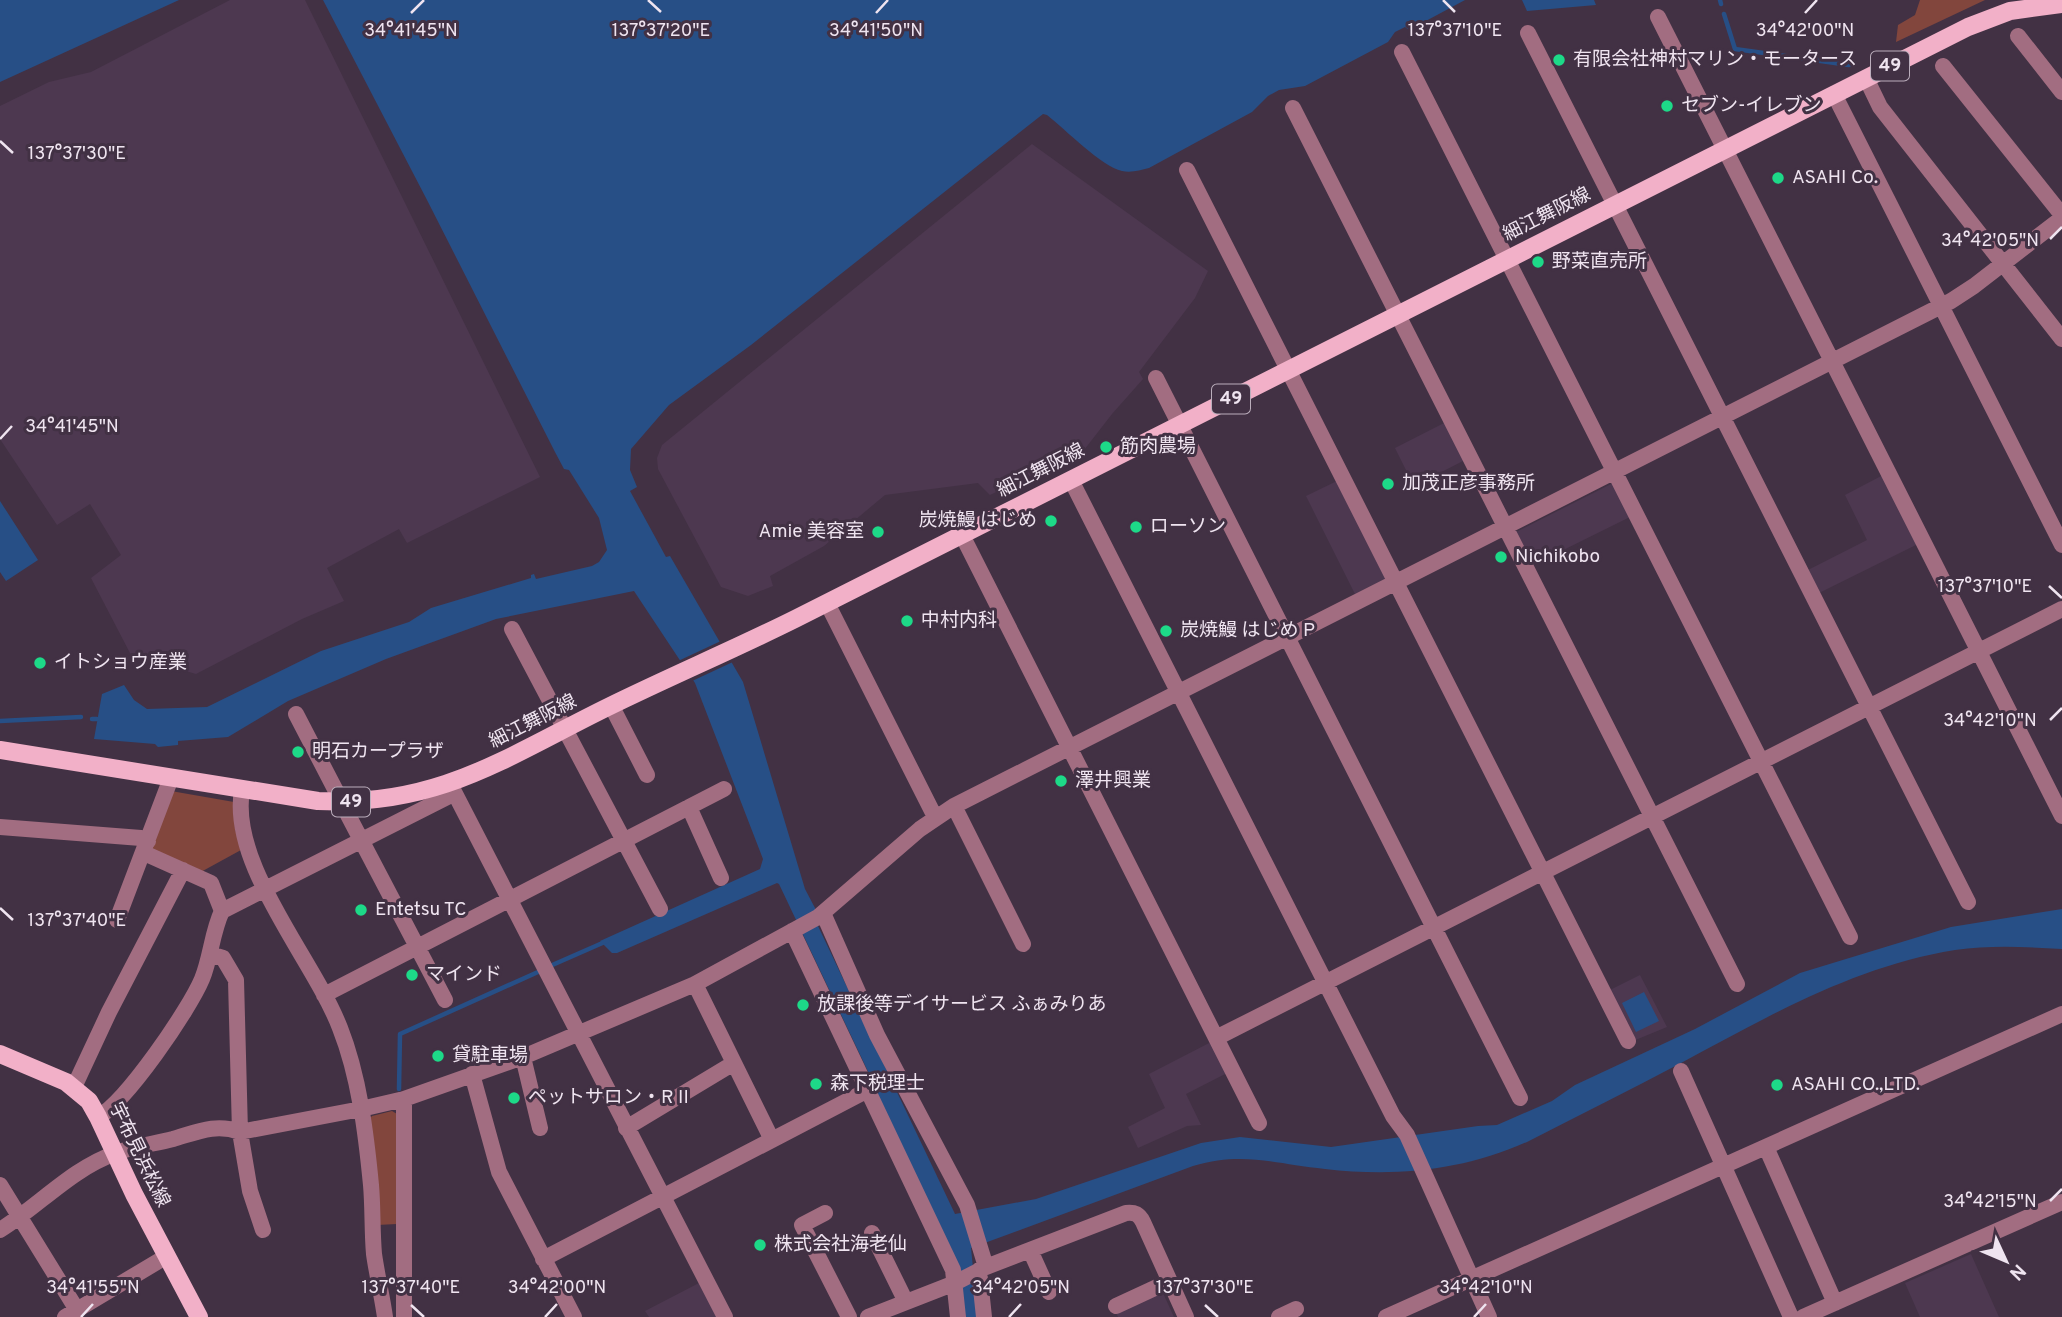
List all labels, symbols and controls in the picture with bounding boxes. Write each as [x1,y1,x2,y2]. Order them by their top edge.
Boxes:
text: 34°41'45"N [364,20,458,43]
text: 137°37'20"E [612,20,710,43]
text: 34°41'50"N [829,20,923,43]
text: 137°37'10"E [1408,20,1502,43]
text: 34°42'00"N [1756,20,1854,43]
place label: 有限会社神村マリン・モータース [1573,48,1857,72]
marker: 有限会社神村マリン・モータース [1551,52,1567,68]
road number: 49 [1871,52,1909,80]
place label: セブン-イレブン [1681,94,1822,118]
marker: セブン-イレブン [1659,98,1675,114]
text: 137°37'30"E [28,143,126,166]
place label: ASAHI Co. [1792,166,1878,190]
marker: ASAHI Co. [1770,170,1786,186]
street label: 細江舞阪線 [1499,183,1595,247]
text: 34°42'05"N [1941,230,2039,253]
place label: 野菜直売所 [1552,250,1647,274]
marker: 野菜直売所 [1530,254,1546,270]
road number: 49 [1212,384,1250,414]
text: 34°41'45"N [25,416,119,439]
place label: 筋肉農場 [1120,435,1196,459]
street label: 細江舞阪線 [993,439,1089,503]
marker: 筋肉農場 [1098,439,1114,455]
place label: 加茂正彦事務所 [1402,472,1535,496]
marker: 加茂正彦事務所 [1380,476,1396,492]
place label: 炭焼鰻 はじめ [919,509,1037,533]
marker: 炭焼鰻 はじめ [1043,513,1059,529]
place label: ローソン [1150,515,1226,539]
marker: ローソン [1128,519,1144,535]
place label: Amie 美容室 [758,520,864,544]
marker: Amie 美容室 [870,524,886,540]
place label: Nichikobo [1515,545,1600,569]
marker: Nichikobo [1493,549,1509,565]
text: 137°37'10"E [1938,576,2032,599]
place label: 中村内科 [921,609,997,633]
marker: 中村内科 [899,613,915,629]
place label: 炭焼鰻 はじめ P [1180,619,1315,643]
marker: 炭焼鰻 はじめ P [1158,623,1174,639]
place label: イトショウ産業 [54,651,187,675]
marker: イトショウ産業 [32,655,48,671]
street label: 細江舞阪線 [485,690,581,754]
text: 34°42'10"N [1943,710,2037,733]
place label: 明石カープラザ [312,740,444,764]
marker: 明石カープラザ [290,744,306,760]
place label: 澤井興業 [1075,769,1151,793]
marker: 澤井興業 [1053,773,1069,789]
road number: 49 [332,788,370,816]
place label: Entetsu TC [375,898,466,922]
marker: Entetsu TC [353,902,369,918]
text: 137°37'40"E [28,910,126,933]
place label: マインド [426,963,502,987]
marker: マインド [404,967,420,983]
place label: 放課後等デイサービス ふぁみりあ [817,993,1106,1017]
marker: 放課後等デイサービス ふぁみりあ [795,997,811,1013]
place label: 貸駐車場 [452,1044,528,1068]
marker: 貸駐車場 [430,1048,446,1064]
place label: 森下税理士 [830,1072,925,1096]
place label: ASAHI CO.,LTD. [1791,1073,1920,1097]
marker: 森下税理士 [808,1076,824,1092]
marker: ASAHI CO.,LTD. [1769,1077,1785,1093]
place label: ペットサロン・R II [528,1086,689,1110]
marker: ペットサロン・R II [506,1090,522,1106]
street label: 宇布見浜松線 [103,1099,175,1211]
text: 34°42'15"N [1943,1191,2037,1214]
north arrow [1971,1226,2041,1296]
place label: 株式会社海老仙 [774,1233,907,1257]
marker: 株式会社海老仙 [752,1237,768,1253]
text: N [2003,1258,2030,1285]
text: 34°41'55"N [46,1277,140,1300]
text: 137°37'40"E [362,1277,460,1300]
text: 34°42'00"N [508,1277,606,1300]
text: 34°42'05"N [972,1277,1070,1300]
text: 137°37'30"E [1156,1277,1254,1300]
text: 34°42'10"N [1439,1277,1533,1300]

